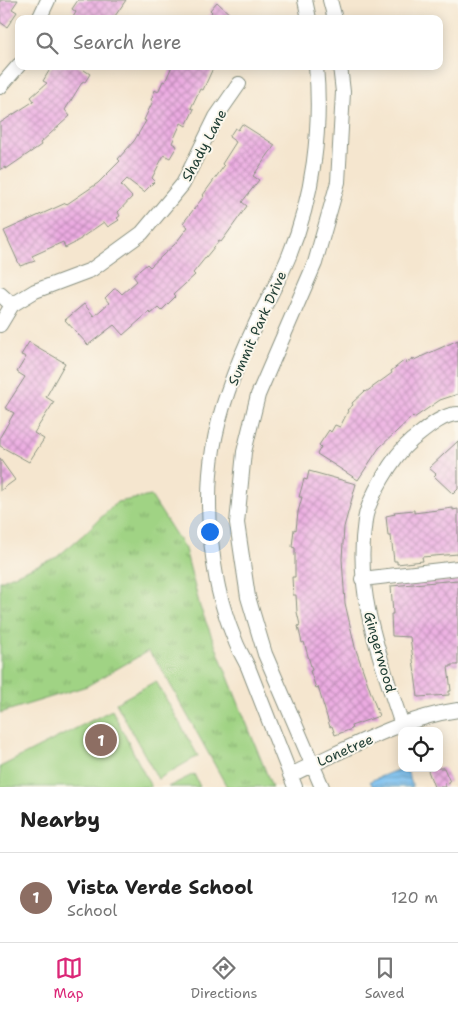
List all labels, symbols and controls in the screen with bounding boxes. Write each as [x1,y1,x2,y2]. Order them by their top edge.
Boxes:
search box [15,15,443,70]
icon: search [33,29,61,57]
text: Search here [73,30,182,55]
street label: Shady Lane [177,106,231,184]
street label: Summit Park Drive [224,268,290,388]
your location [197,519,223,545]
street label: Gingerwood [360,609,400,695]
pin: 1 [85,721,117,759]
map controls [398,727,443,772]
button: locate [398,727,443,772]
street label: Lonetree [314,730,376,770]
text: Nearby [20,806,100,834]
text: Vista Verde School [67,875,253,900]
text: 1 [32,887,40,908]
text: 120 m [391,887,438,908]
text: School [67,900,117,921]
tab: Map [54,954,84,1002]
tab: Directions [191,954,257,1002]
tab: Saved [365,954,404,1002]

